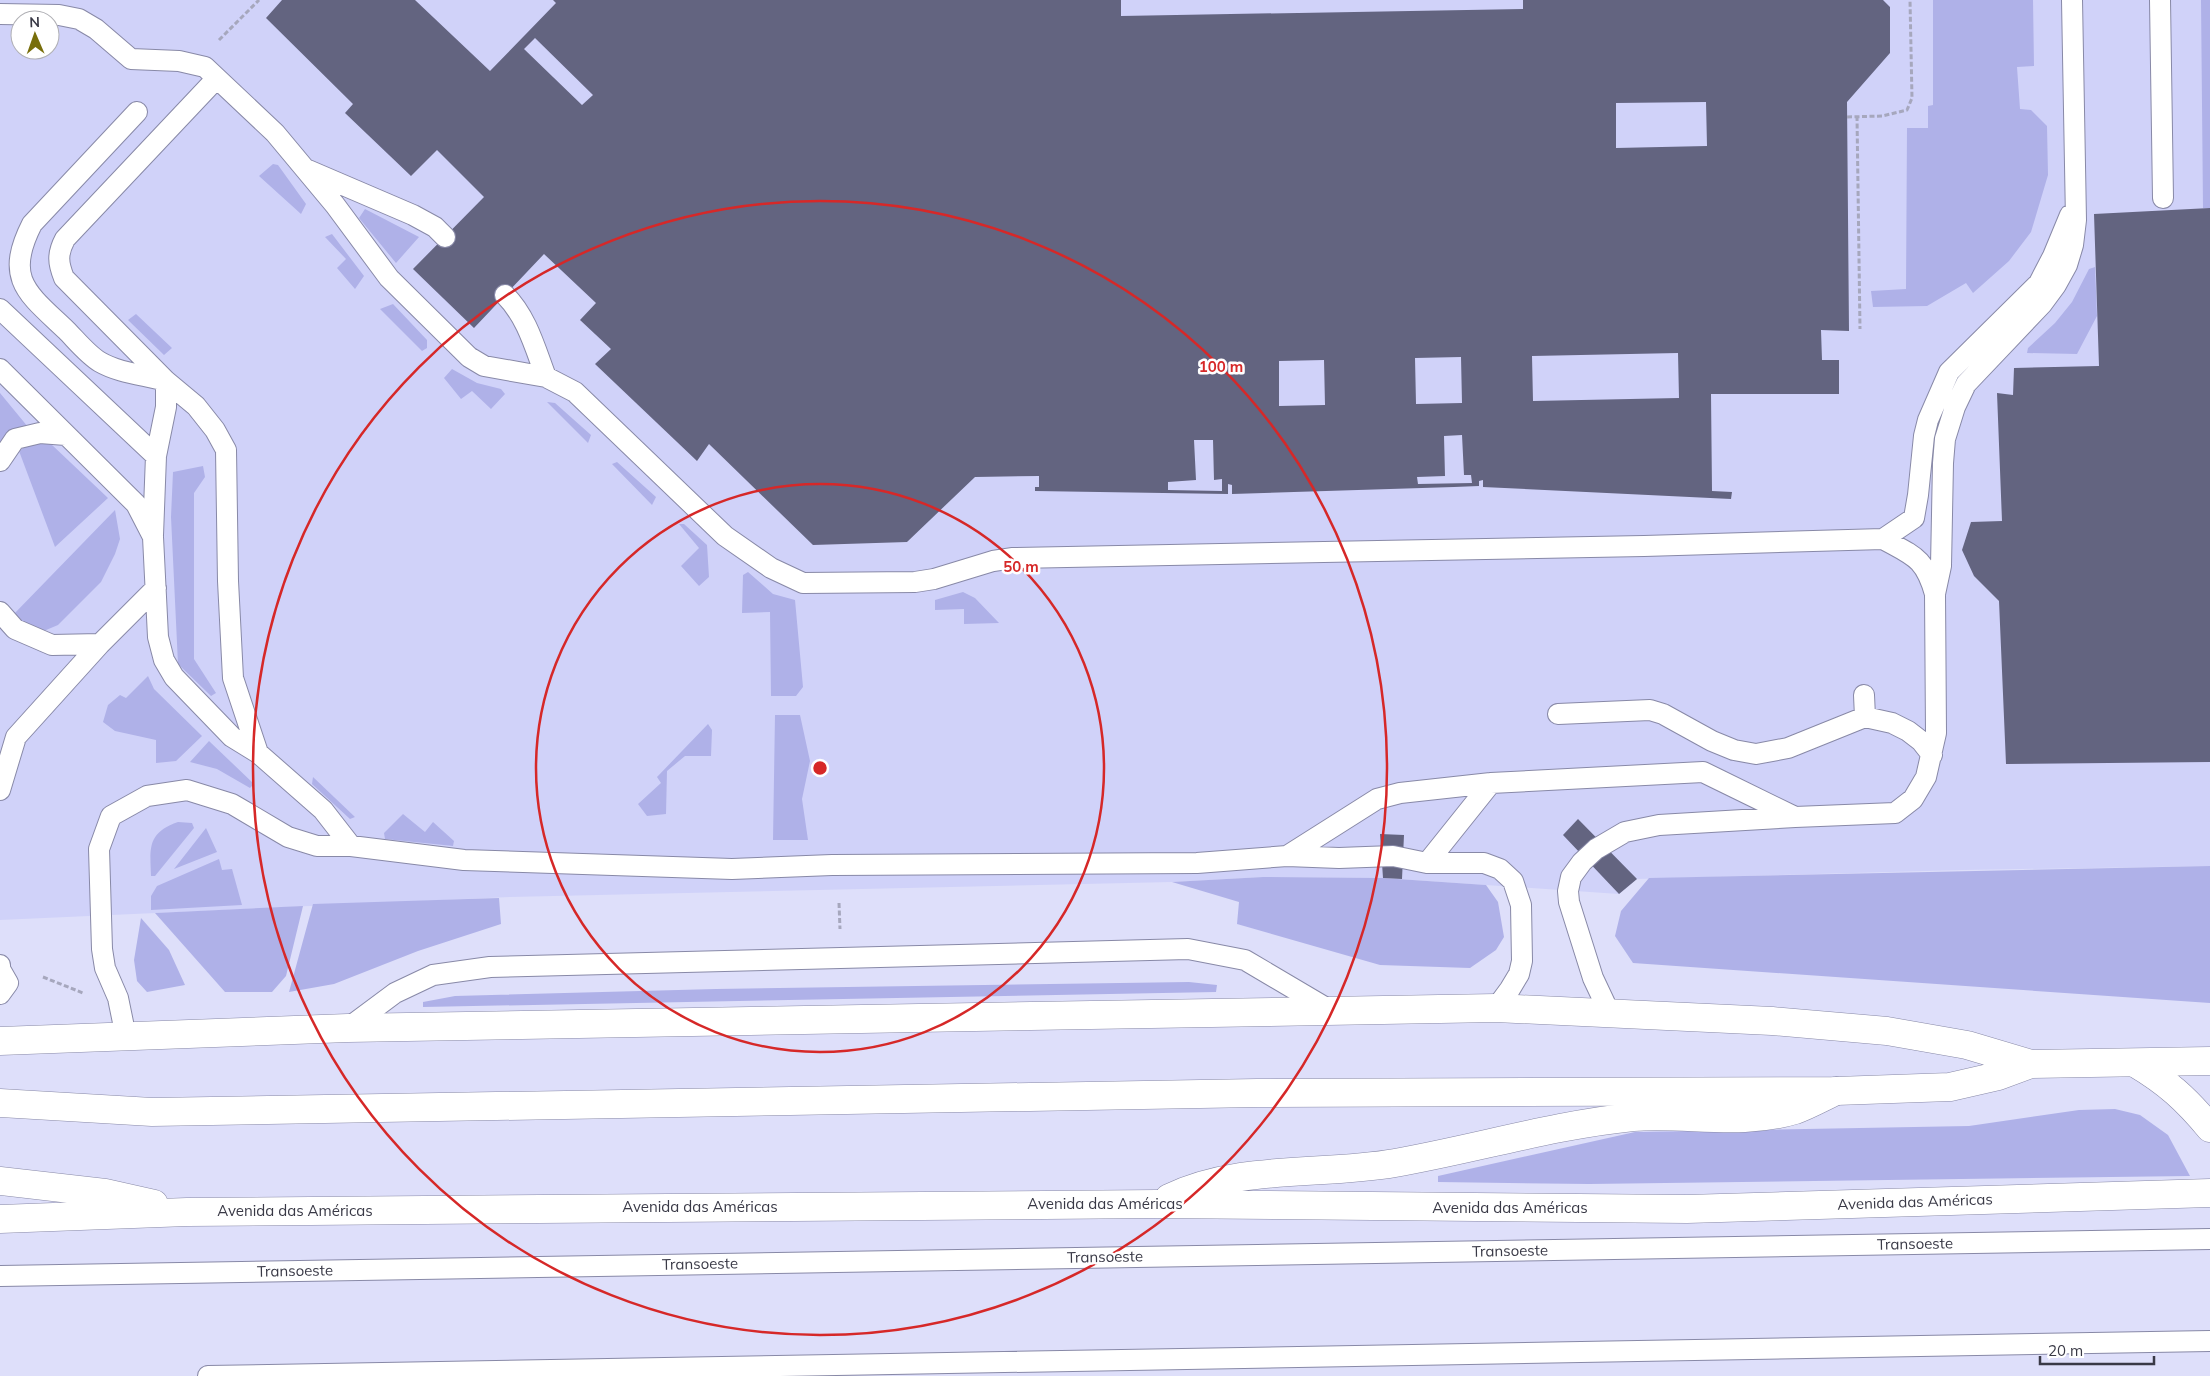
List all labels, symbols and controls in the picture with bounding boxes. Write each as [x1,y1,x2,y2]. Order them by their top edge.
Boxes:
north arrow [10,10,60,60]
text: N [29,13,40,31]
text: 100 m [1199,357,1243,376]
text: 50 m [1003,557,1039,576]
centre of rings [811,759,829,777]
street label: Avenida das Américas [1837,1189,1993,1214]
street label: Avenida das Américas [1027,1194,1183,1213]
street label: Avenida das Américas [622,1197,778,1216]
street label: Avenida das Américas [1432,1198,1588,1217]
street label: Avenida das Américas [217,1201,373,1220]
street label: Transoeste [1877,1233,1953,1254]
street label: Transoeste [1472,1240,1548,1261]
street label: Transoeste [1067,1246,1143,1267]
street label: Transoeste [662,1253,738,1274]
street label: Transoeste [257,1260,333,1281]
scale bar [2040,1334,2154,1366]
text: 20 m [2048,1341,2083,1360]

